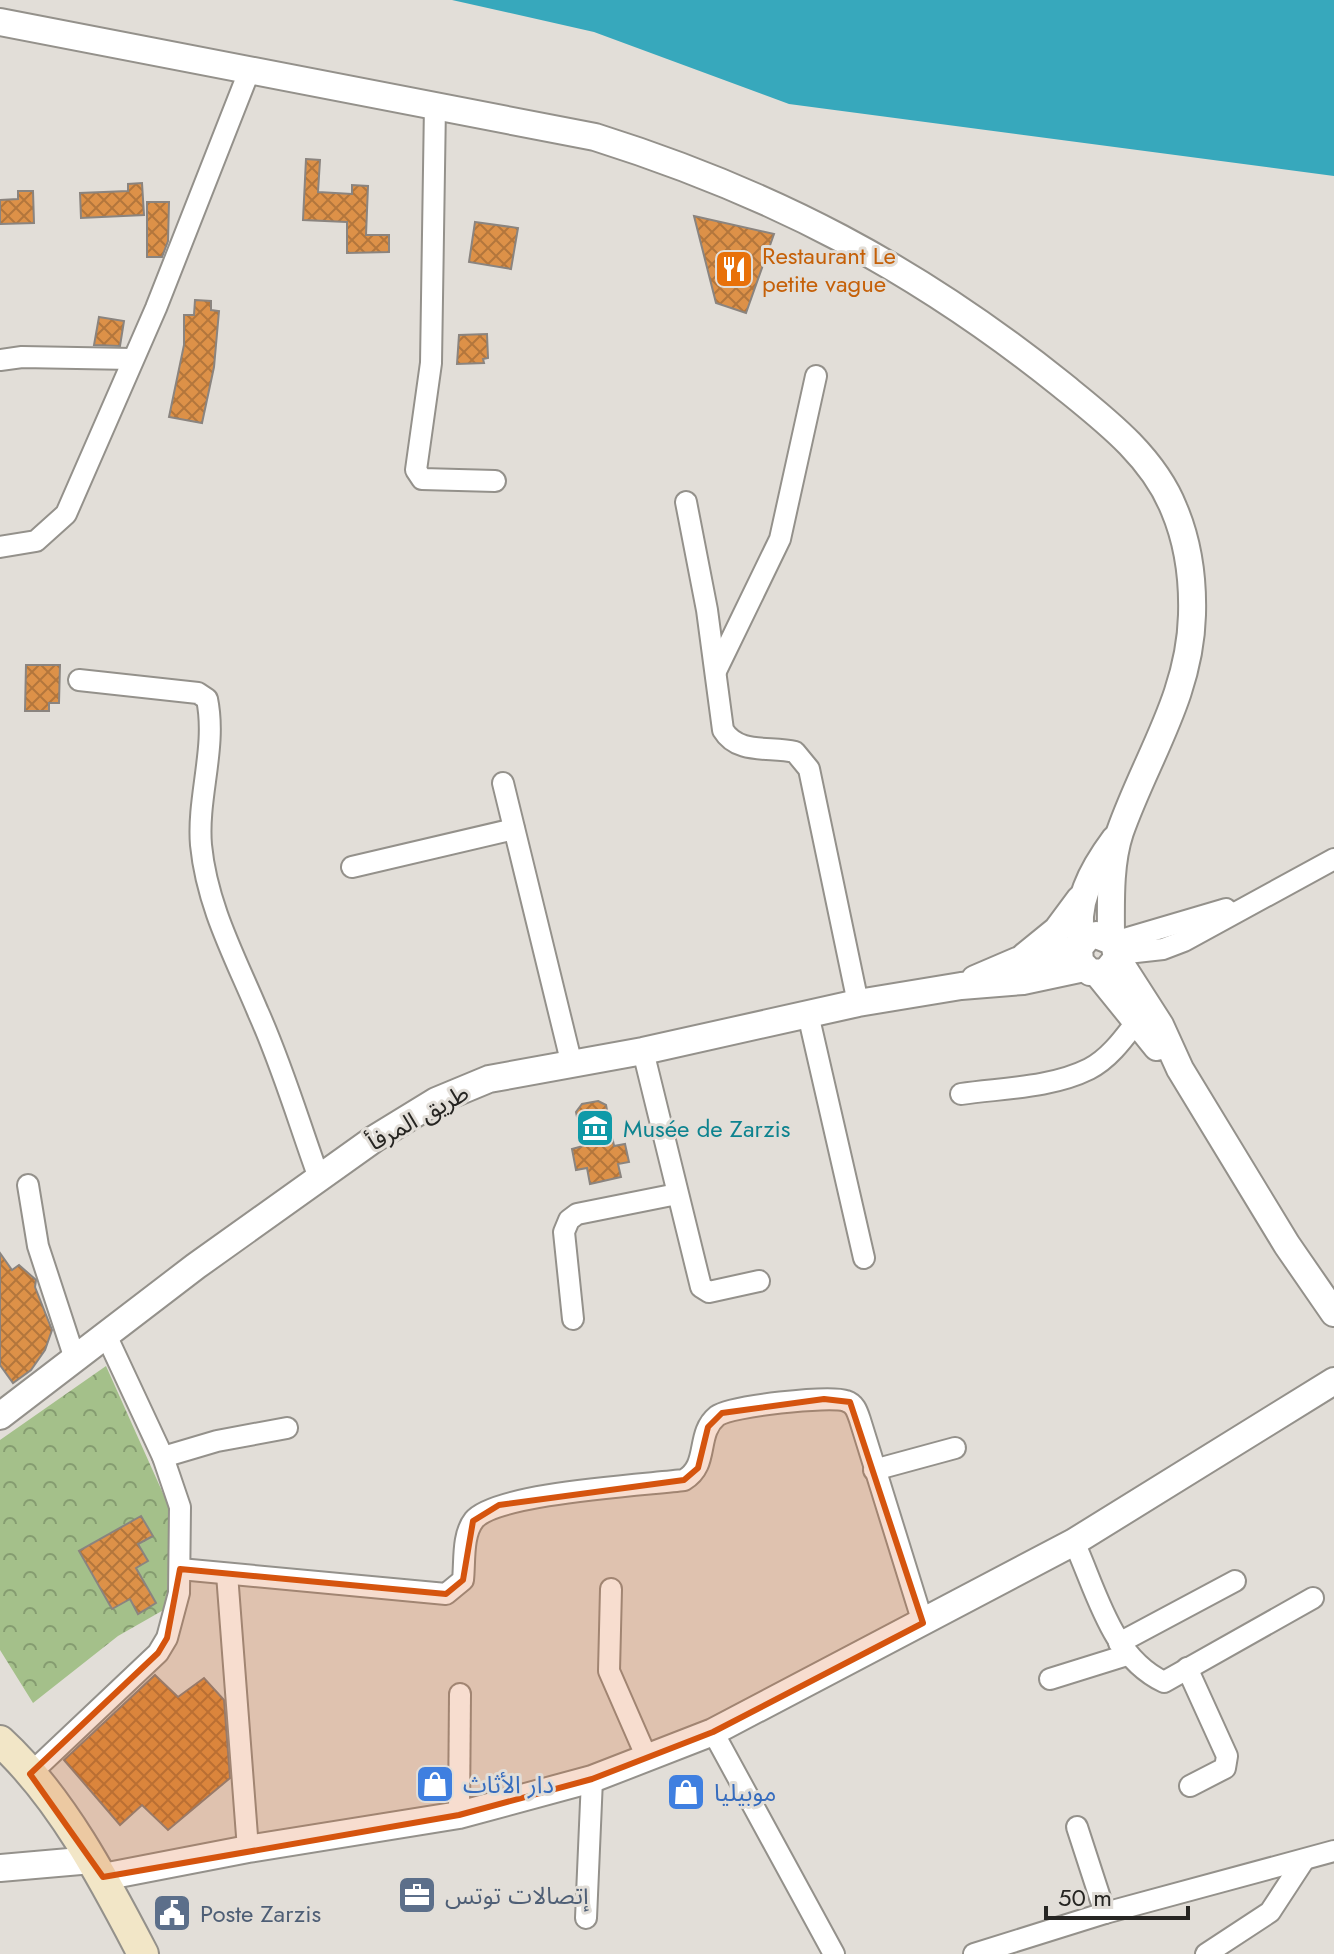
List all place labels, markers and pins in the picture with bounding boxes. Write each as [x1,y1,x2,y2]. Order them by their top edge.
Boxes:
place label: Restaurant Le petite vague [762,238,896,301]
restaurant icon: Restaurant Le petite vague [713,248,755,290]
museum icon: Musée de Zarzis [574,1107,616,1149]
place label: Musée de Zarzis [623,1111,790,1146]
shop icon: دار الأثاث [414,1763,456,1805]
place label: دار الأثاث [463,1767,554,1802]
shop icon: موبيليا [665,1771,707,1813]
place label: موبيليا [714,1775,776,1810]
office icon: إتصالات توتس [396,1874,438,1916]
place label: إتصالات توتس [445,1878,590,1913]
public building icon: Poste Zarzis [151,1892,193,1934]
place label: Poste Zarzis [200,1896,321,1931]

